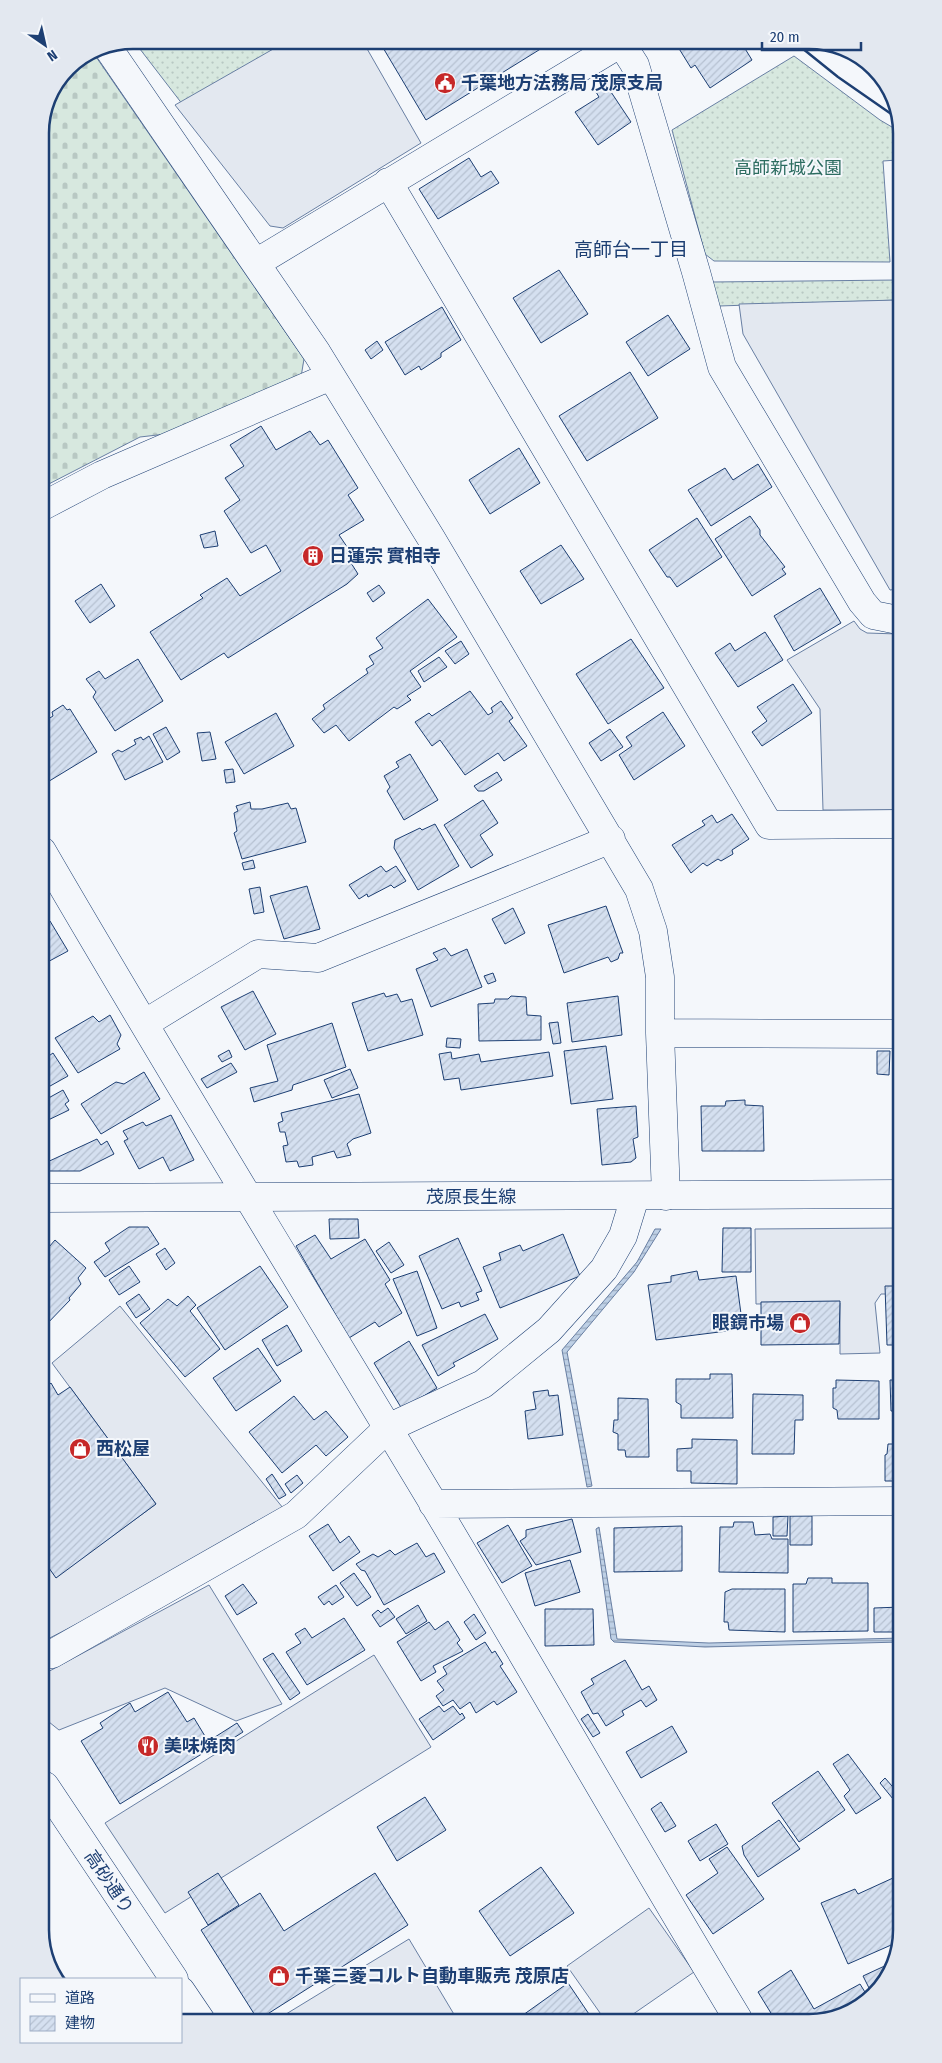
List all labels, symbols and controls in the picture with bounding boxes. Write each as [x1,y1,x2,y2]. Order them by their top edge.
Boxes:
north arrow [20,20,70,70]
scale bar [762,20,861,52]
text: 20 m [770,28,800,46]
text: N [44,46,60,65]
public building icon: 千葉地方法務局 茂原支局 [433,71,457,95]
place label: 千葉地方法務局 茂原支局 [461,72,663,94]
park label: 高師新城公園 [734,157,842,179]
district label: 高師台一丁目 [574,238,688,261]
building icon: 日蓮宗 實相寺 [301,544,325,568]
place label: 日蓮宗 實相寺 [329,545,441,567]
street label: 茂原長生線 [426,1186,516,1208]
shop icon: 眼鏡市場 [788,1311,812,1335]
place label: 眼鏡市場 [712,1312,784,1334]
shop icon: 西松屋 [68,1437,92,1461]
place label: 西松屋 [96,1438,150,1460]
restaurant icon: 美味焼肉 [136,1734,160,1758]
place label: 美味焼肉 [164,1735,236,1757]
street label: 高砂通り [80,1846,138,1918]
shop icon: 千葉三菱コルト自動車販売 茂原店 [267,1964,291,1988]
place label: 千葉三菱コルト自動車販売 茂原店 [295,1965,569,1987]
legend [20,1978,182,2043]
text: 道路 [65,1989,95,2007]
text: 建物 [65,2014,95,2032]

